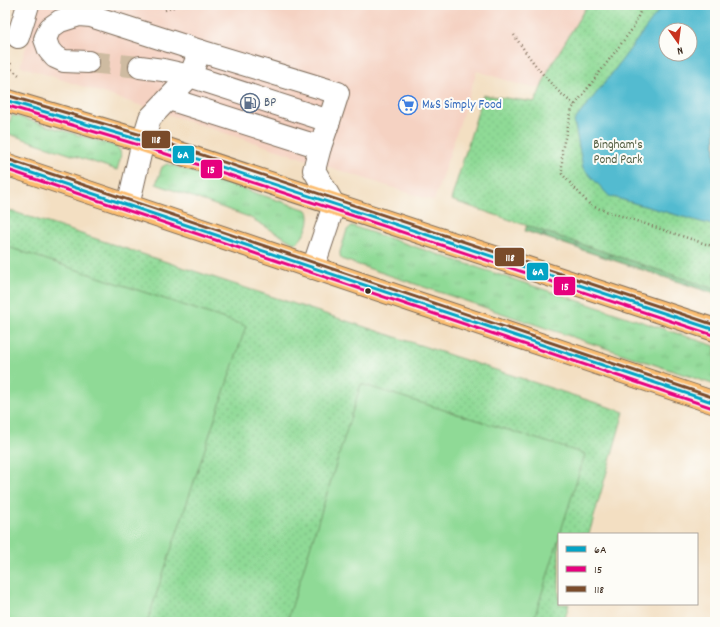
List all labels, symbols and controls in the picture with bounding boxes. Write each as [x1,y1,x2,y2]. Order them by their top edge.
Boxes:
north arrow [658,22,698,62]
text: N [675,41,685,58]
fuel station icon: BP [239,92,261,114]
place label: BP [264,94,276,113]
supermarket icon: M&S Simply Food [397,94,419,116]
place label: M&S Simply Food [422,96,502,115]
line badge: 118 [141,130,171,149]
text: 118 [151,133,161,149]
park label: Bingham's Pond Park [593,136,643,170]
line badge: 6A [172,145,195,164]
text: 6A [177,148,189,164]
line badge: 15 [200,159,223,179]
text: 15 [207,163,215,179]
line badge: 118 [494,247,525,267]
text: 118 [505,251,515,267]
line badge: 6A [526,262,549,281]
text: 6A [532,265,544,281]
line badge: 15 [553,276,576,296]
text: 15 [561,280,569,296]
unlabelled marker [363,286,373,296]
legend [558,533,698,605]
text: 6A [594,542,607,559]
text: 15 [594,562,602,579]
text: 118 [594,582,604,599]

